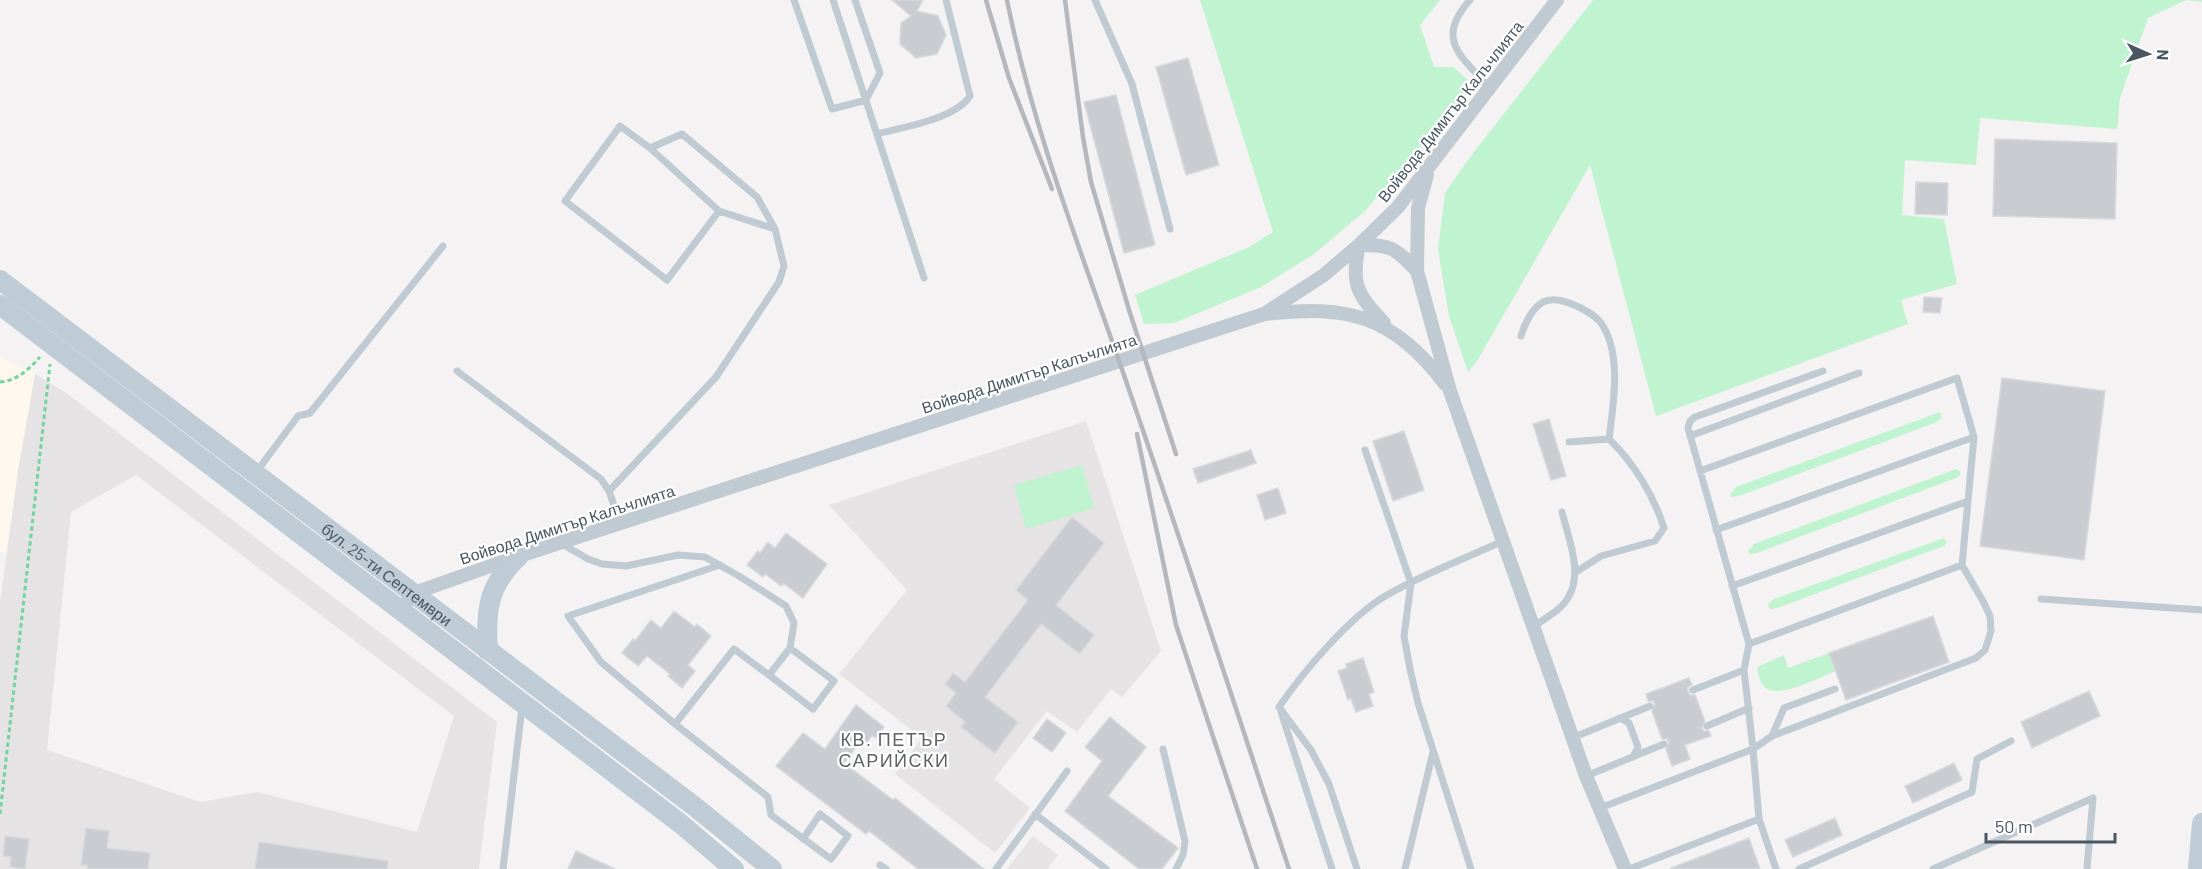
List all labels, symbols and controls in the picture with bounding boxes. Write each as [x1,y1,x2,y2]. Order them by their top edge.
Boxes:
street label: Войвода Димитър Калъчлията [1373,16,1527,205]
north arrow [2118,24,2178,84]
text: N [2154,49,2173,61]
street label: Войвода Димитър Калъчлията [919,329,1139,417]
street label: Войвода Димитър Калъчлията [457,480,677,568]
street label: бул. 25-ти Септември [318,518,456,629]
district label: КВ. ПЕТЪР САРИЙСКИ [839,728,949,771]
scale bar [1986,806,2115,844]
text: 50 m [1995,815,2033,837]

